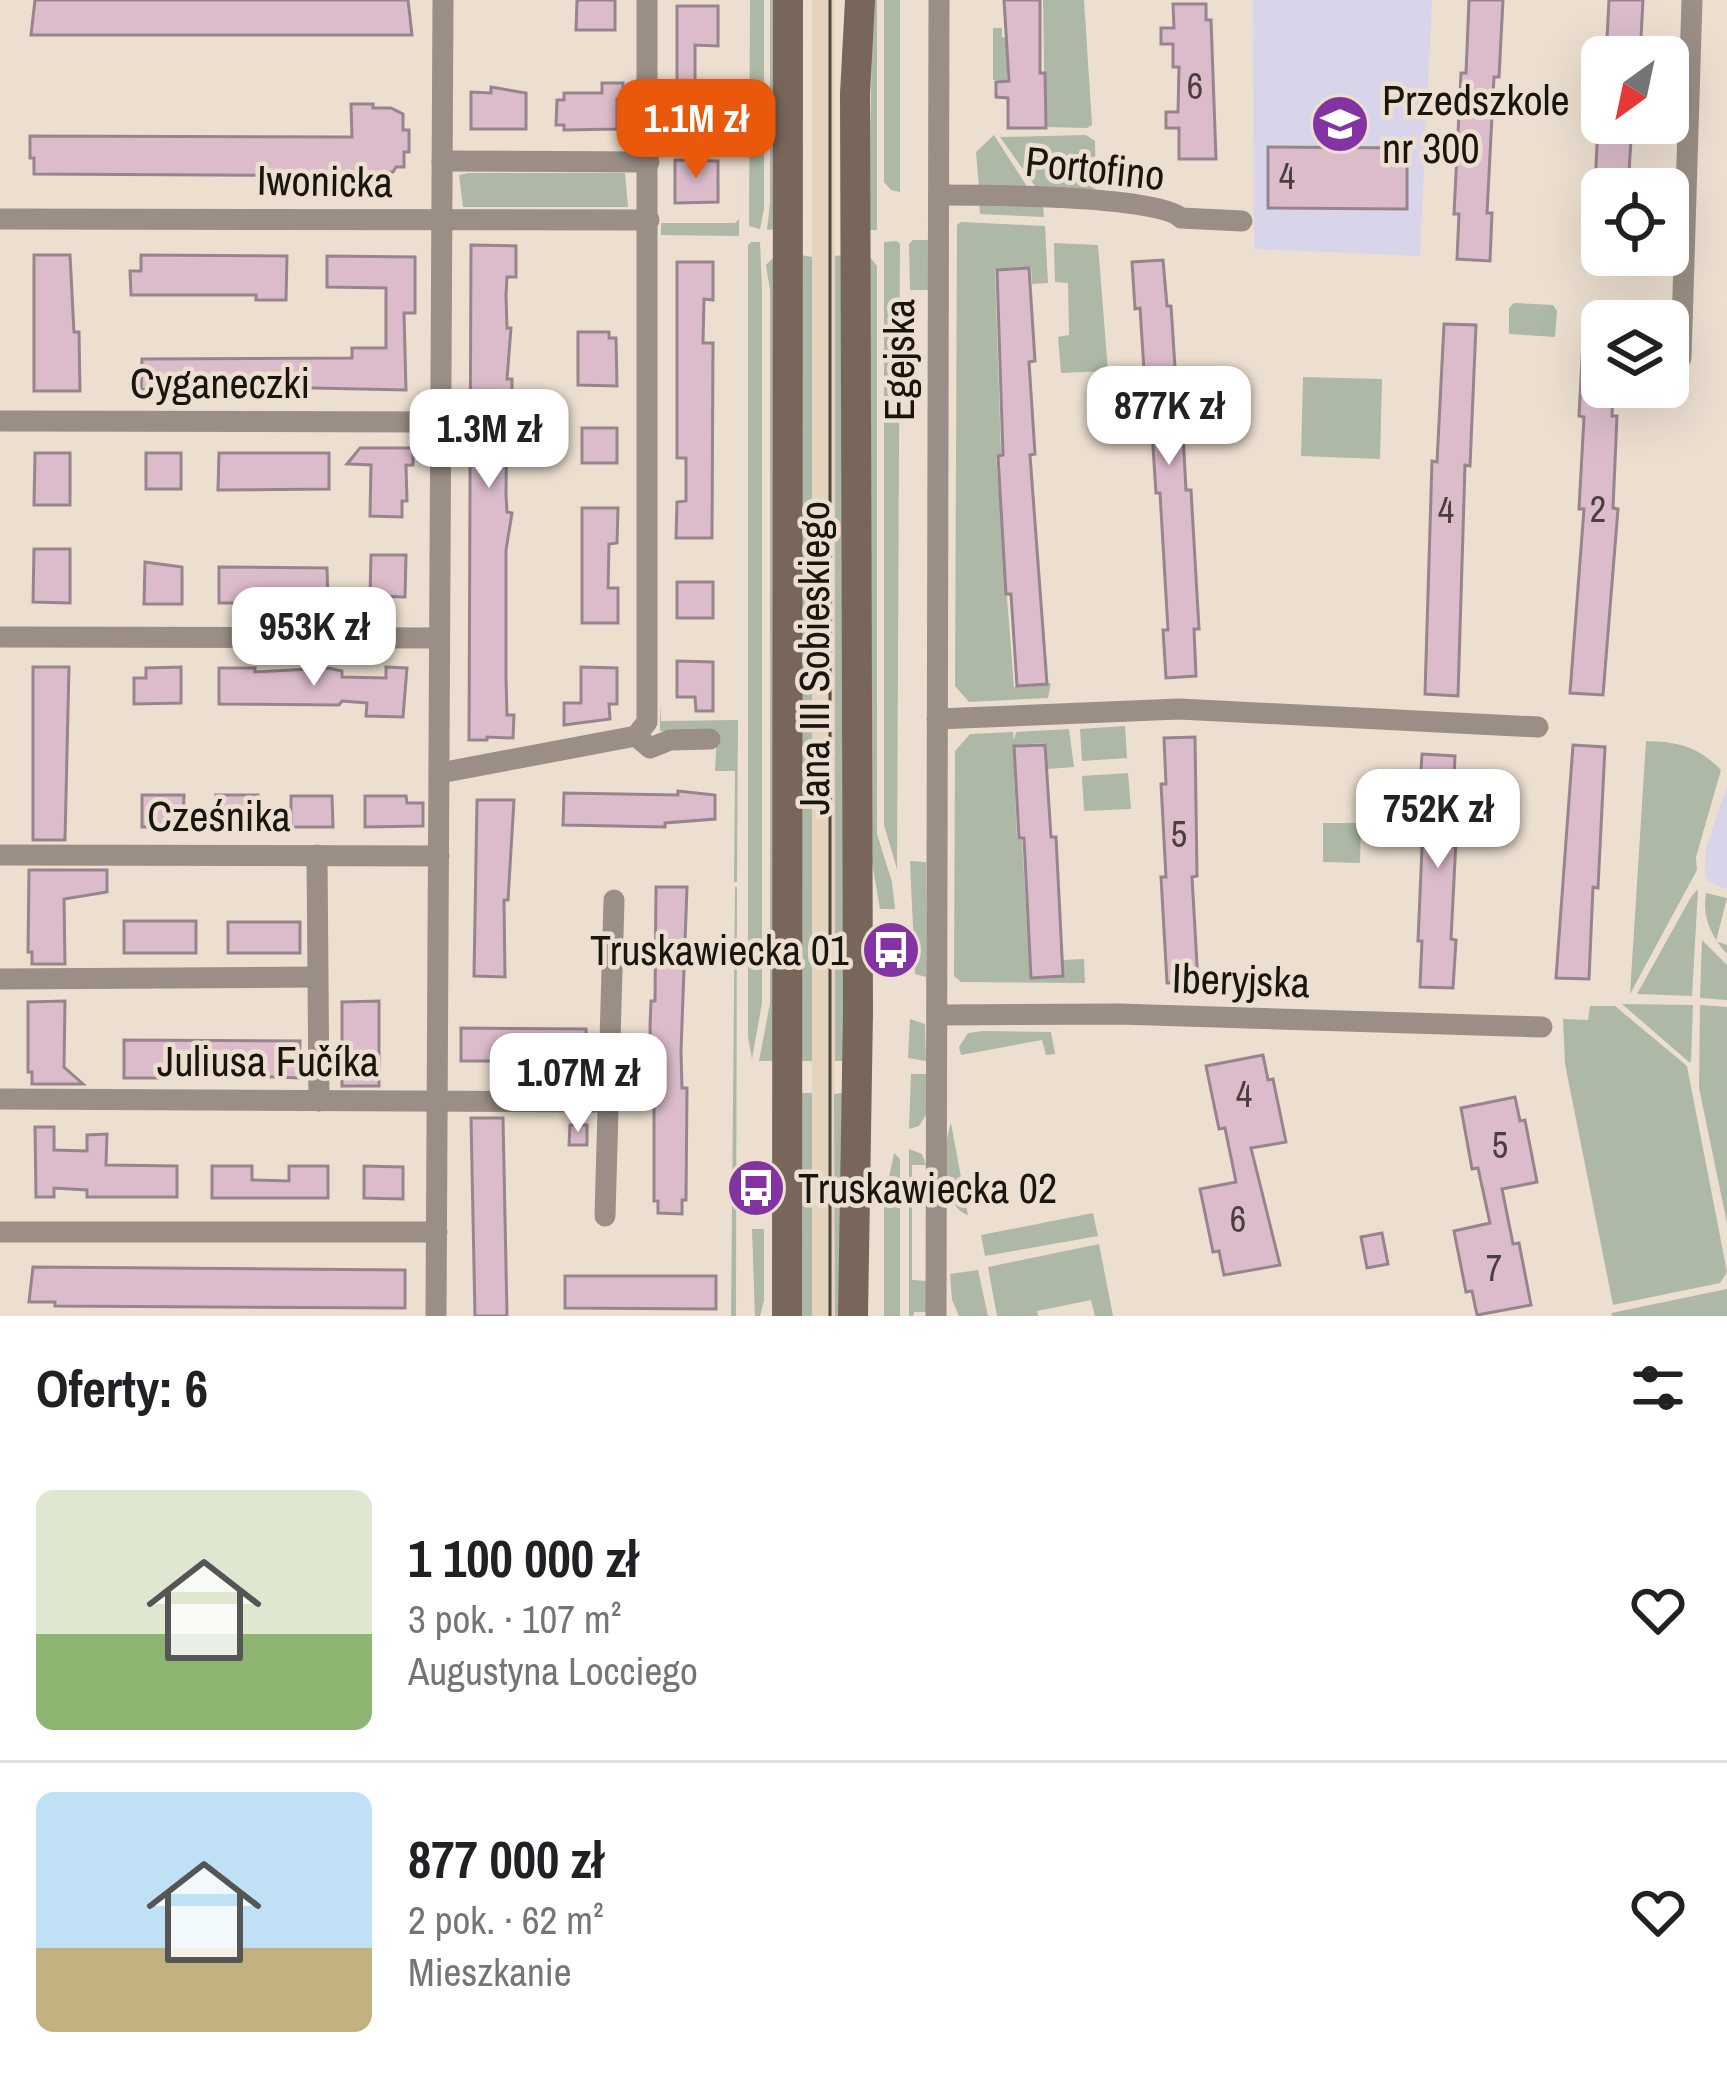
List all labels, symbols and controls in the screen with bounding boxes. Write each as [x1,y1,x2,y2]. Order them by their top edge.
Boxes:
north arrow [1581,36,1689,144]
map controls [1581,36,1689,408]
house number: 6 [1187,62,1203,110]
place label: Przedszkole nr 300 [1382,72,1570,176]
pin: 1.1M zł [585,79,807,181]
text: 1.1M zł [644,92,748,144]
school or university icon: Przedszkole nr 300 [1309,93,1371,155]
street label: Portofino [1023,133,1167,203]
street label: Iwonicka [257,152,393,210]
house number: 4 [1279,152,1295,200]
button: locate [1581,168,1689,276]
street label: Egejska [871,299,927,421]
button: layers [1581,300,1689,408]
street label: Cyganeczki [130,355,310,411]
pin: 877K zł [1058,366,1280,468]
text: 877K zł [1114,379,1224,431]
pin: 1.3M zł [378,389,600,491]
text: 1.3M zł [437,402,541,454]
house number: 2 [1590,485,1606,533]
house number: 4 [1438,486,1454,534]
street label: Jana III Sobieskiego [786,501,842,815]
pin: 953K zł [203,587,425,689]
text: 953K zł [259,600,369,652]
pin: 752K zł [1327,769,1549,871]
text: 752K zł [1383,782,1493,834]
street label: Cześnika [147,788,291,844]
house number: 5 [1171,810,1187,858]
bus stop icon: Truskawiecka 01 [860,919,922,981]
place label: Truskawiecka 01 [590,922,849,978]
street label: Iberyjska [1171,950,1311,1010]
street label: Juliusa Fučíka [157,1033,379,1089]
pin: 1.07M zł [454,1033,702,1135]
text: 1.07M zł [517,1046,639,1098]
house number: 4 [1236,1070,1252,1118]
house number: 5 [1492,1121,1508,1169]
bus stop icon: Truskawiecka 02 [725,1157,787,1219]
place label: Truskawiecka 02 [798,1160,1057,1216]
house number: 6 [1230,1195,1246,1243]
house number: 7 [1486,1244,1502,1292]
text: Oferty: 6 [36,1354,208,1423]
icon: filters [1625,1355,1691,1421]
text: 1 100 000 zł [408,1524,638,1593]
icon: home [132,1538,276,1682]
icon: heart [1625,1577,1691,1643]
text: 3 pok. · 107 m² [408,1593,621,1645]
text: Augustyna Locciego [408,1645,698,1697]
text: 877 000 zł [408,1825,603,1894]
icon: home [132,1840,276,1984]
icon: heart [1625,1879,1691,1945]
text: 2 pok. · 62 m² [408,1894,604,1946]
text: Mieszkanie [408,1946,572,1998]

